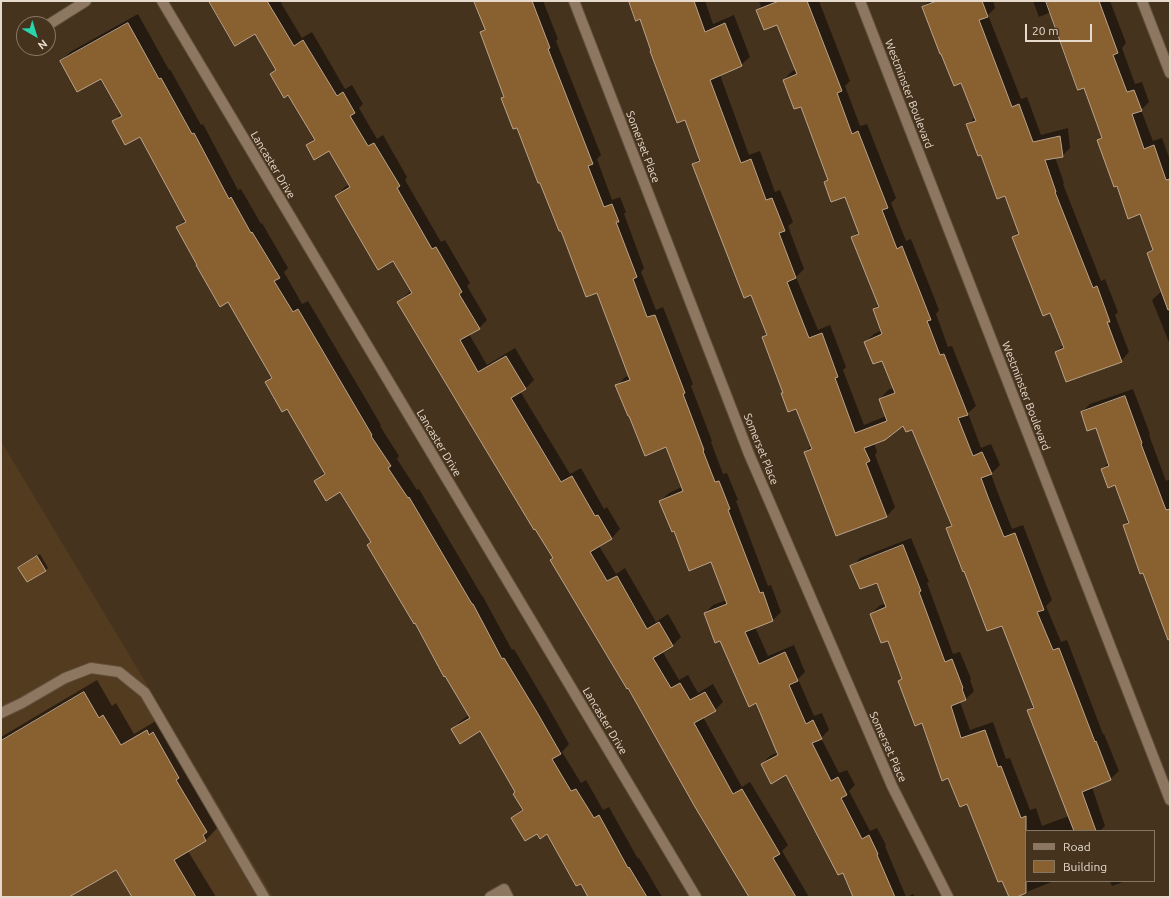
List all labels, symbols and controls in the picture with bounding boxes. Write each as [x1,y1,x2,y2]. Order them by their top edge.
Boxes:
north arrow [16,16,56,56]
scale bar [1027,16,1094,42]
text: 20 m [1032,24,1059,37]
text: N [36,37,50,52]
street label: Westminster Boulevard [882,38,936,150]
street label: Somerset Place [623,109,663,185]
street label: Lancaster Drive [248,129,298,201]
street label: Westminster Boulevard [999,340,1053,452]
street label: Lancaster Drive [414,407,464,479]
street label: Somerset Place [741,411,781,487]
street label: Lancaster Drive [580,685,630,757]
street label: Somerset Place [867,710,909,784]
legend [1025,830,1155,882]
text: Road [1063,840,1091,853]
text: Building [1063,860,1107,873]

